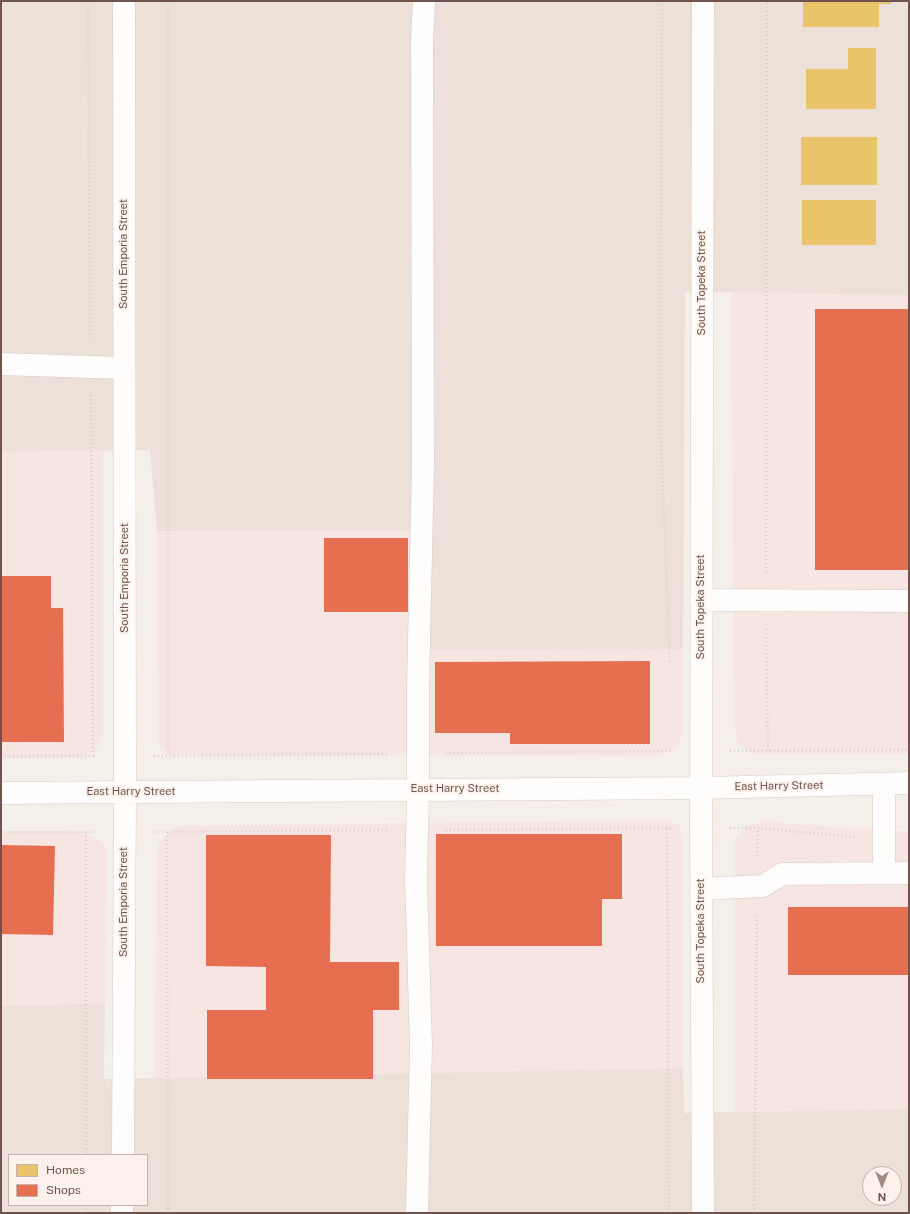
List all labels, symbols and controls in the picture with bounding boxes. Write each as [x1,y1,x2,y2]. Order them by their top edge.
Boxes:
street label: South Emporia Street [117,199,131,309]
street label: South Topeka Street [695,231,709,335]
street label: South Emporia Street [118,523,132,633]
street label: South Topeka Street [694,555,708,659]
street label: East Harry Street [734,779,824,793]
street label: East Harry Street [410,782,500,796]
street label: East Harry Street [86,785,176,799]
street label: South Emporia Street [117,847,131,957]
street label: South Topeka Street [694,879,708,983]
legend [8,1154,148,1206]
text: Homes [46,1163,85,1177]
north arrow [862,1166,902,1206]
text: Shops [46,1183,81,1197]
text: N [878,1191,886,1203]

